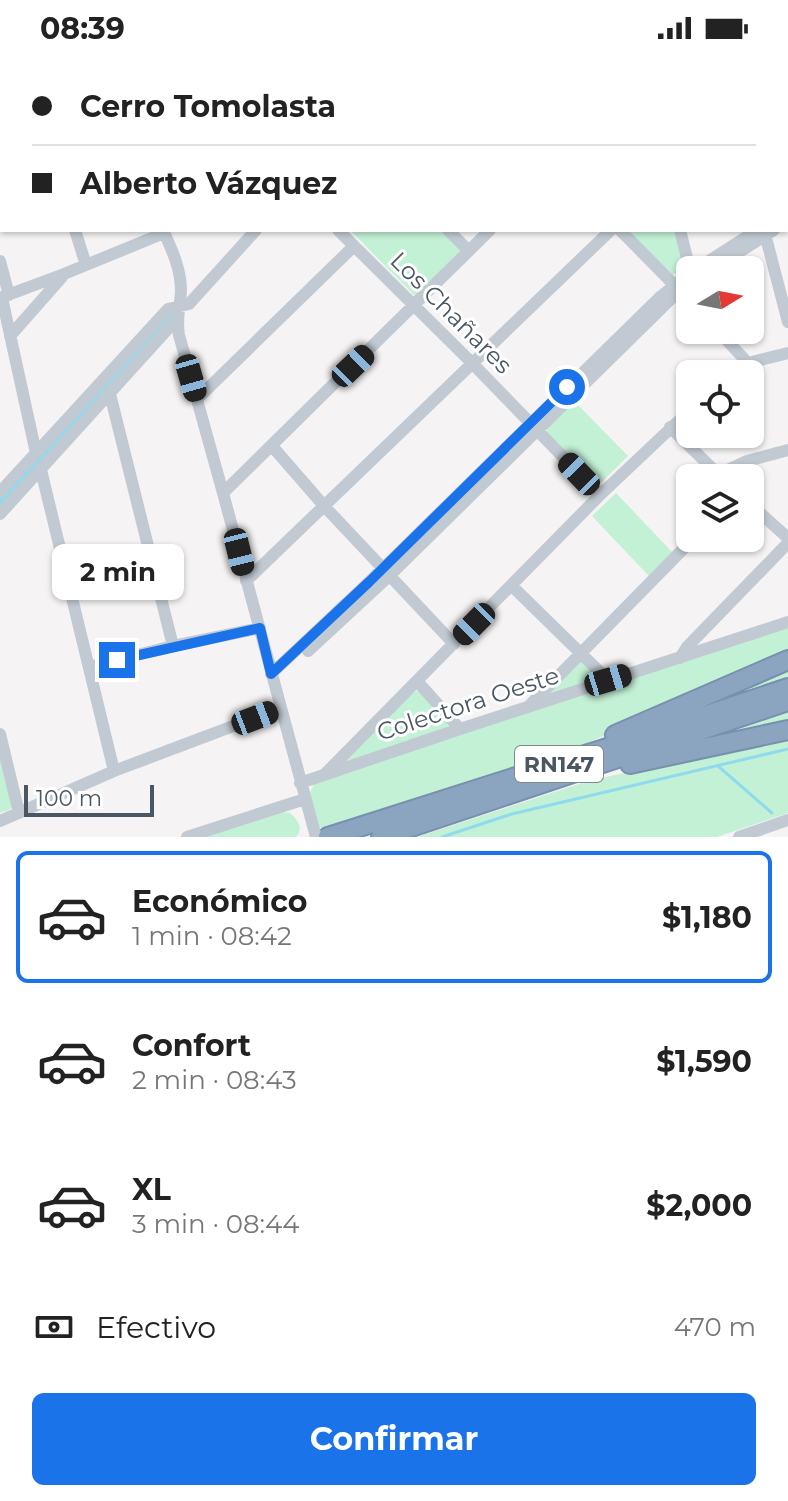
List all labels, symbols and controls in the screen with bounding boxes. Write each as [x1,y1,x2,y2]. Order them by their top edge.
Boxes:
text: 08:39 [40,10,125,47]
text: Cerro Tomolasta [80,88,336,125]
text: Alberto Vázquez [80,165,337,202]
street label: Los Chañares [384,246,518,380]
north arrow [676,256,764,344]
map controls [676,256,764,552]
car [327,341,379,391]
car [173,352,209,404]
button: locate [676,360,764,448]
route start [549,369,585,405]
car [554,448,604,500]
button: layers [676,464,764,552]
car [222,526,256,578]
callout: 2 min [51,544,183,600]
text: 2 min [80,556,156,588]
car [449,599,499,649]
route end [99,642,135,678]
street label: Colectora Oeste [373,660,563,747]
car [582,662,634,698]
car [228,698,282,738]
road number: RN147 [515,746,603,782]
scale bar [24,781,154,817]
text: 100 m [36,785,102,812]
icon: car [36,881,108,953]
text: Económico [132,883,307,920]
text: $1,180 [662,899,752,936]
text: 1 min · 08:42 [132,920,292,952]
icon: car [36,1025,108,1097]
text: Confort [132,1027,251,1064]
text: $1,590 [656,1043,752,1080]
text: 2 min · 08:43 [132,1064,297,1096]
icon: car [36,1169,108,1241]
text: XL [132,1171,171,1208]
text: $2,000 [646,1187,752,1224]
text: 3 min · 08:44 [132,1208,300,1240]
icon: cash [32,1305,76,1349]
text: Efectivo [96,1309,216,1346]
text: 470 m [674,1311,756,1343]
button: Confirmar [32,1393,756,1485]

